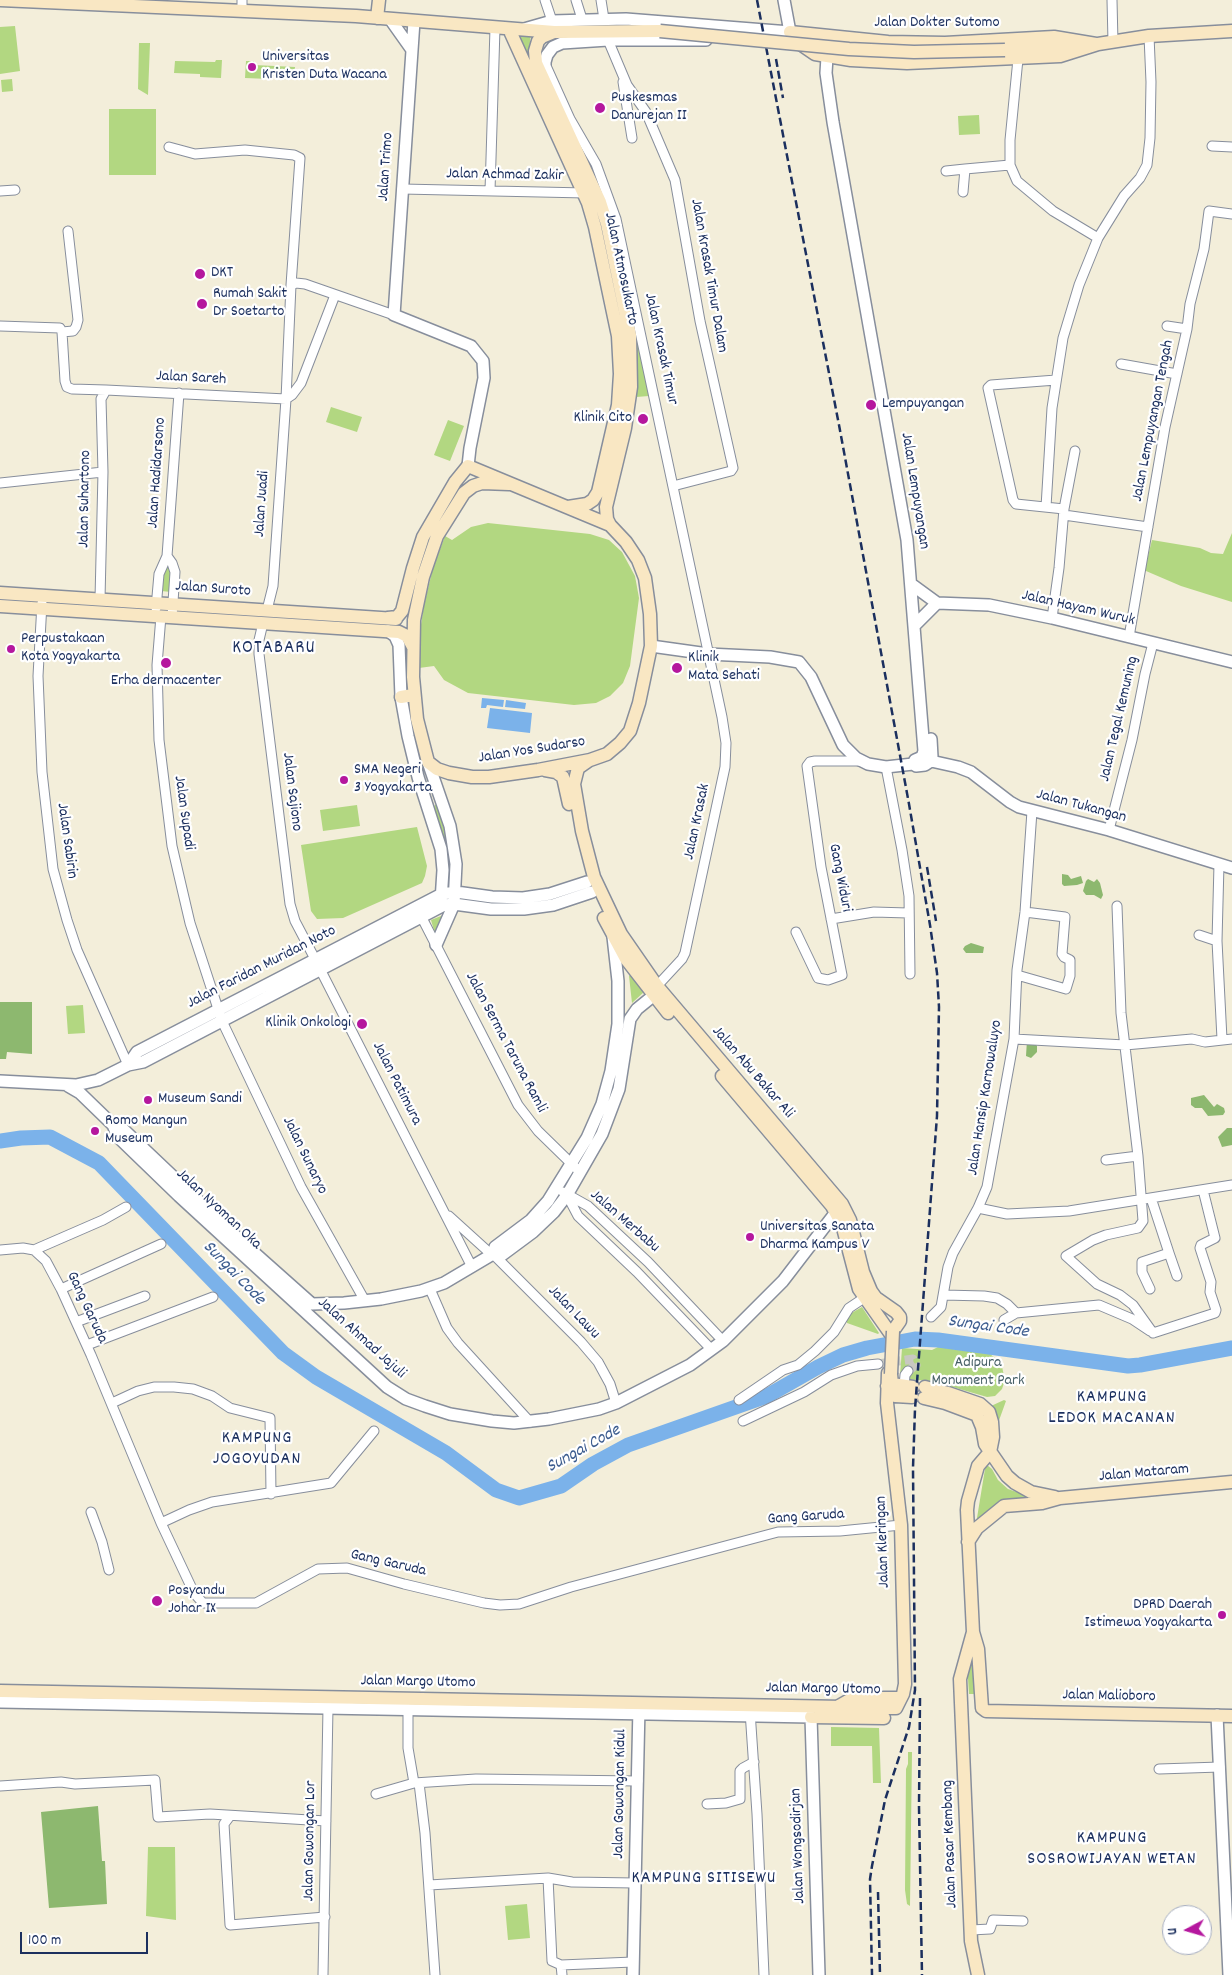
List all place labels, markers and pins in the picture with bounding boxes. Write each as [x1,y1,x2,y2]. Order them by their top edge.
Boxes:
place label: Universitas Kristen Duta Wacana [262,48,387,86]
marker: Universitas Kristen Duta Wacana [246,61,258,73]
place label: Puskesmas Danurejan II [611,89,687,127]
marker: Puskesmas Danurejan II [593,101,607,115]
place label: DKT [211,264,233,284]
marker: DKT [193,267,207,281]
place label: Rumah Sakit Dr Soetarto [213,285,287,323]
marker: Rumah Sakit Dr Soetarto [195,297,209,311]
place label: Lempuyangan [882,395,964,415]
marker: Lempuyangan [864,398,878,412]
place label: Klinik Cito [573,409,632,429]
marker: Klinik Cito [636,412,650,426]
place label: Perpustakaan Kota Yogyakarta [21,630,120,668]
marker: Perpustakaan Kota Yogyakarta [5,643,17,655]
place label: Klinik Mata Sehati [688,649,760,687]
marker: Erha dermacenter [159,656,173,670]
marker: Klinik Mata Sehati [670,661,684,675]
place label: Erha dermacenter [111,672,221,692]
place label: SMA Negeri 3 Yogyakarta [354,761,432,799]
marker: SMA Negeri 3 Yogyakarta [338,774,350,786]
place label: Klinik Onkologi [265,1014,351,1034]
marker: Klinik Onkologi [355,1017,369,1031]
place label: Museum Sandi [158,1090,242,1110]
marker: Museum Sandi [142,1094,154,1106]
place label: Romo Mangun Museum [105,1112,187,1150]
marker: Romo Mangun Museum [89,1125,101,1137]
place label: Universitas Sanata Dharma Kampus V [760,1218,874,1256]
marker: Universitas Sanata Dharma Kampus V [744,1231,756,1243]
place label: Posyandu Johar IX [168,1582,225,1620]
marker: Posyandu Johar IX [150,1594,164,1608]
place label: DPRD Daerah Istimewa Yogyakarta [1085,1596,1212,1634]
marker: DPRD Daerah Istimewa Yogyakarta [1216,1609,1228,1621]

